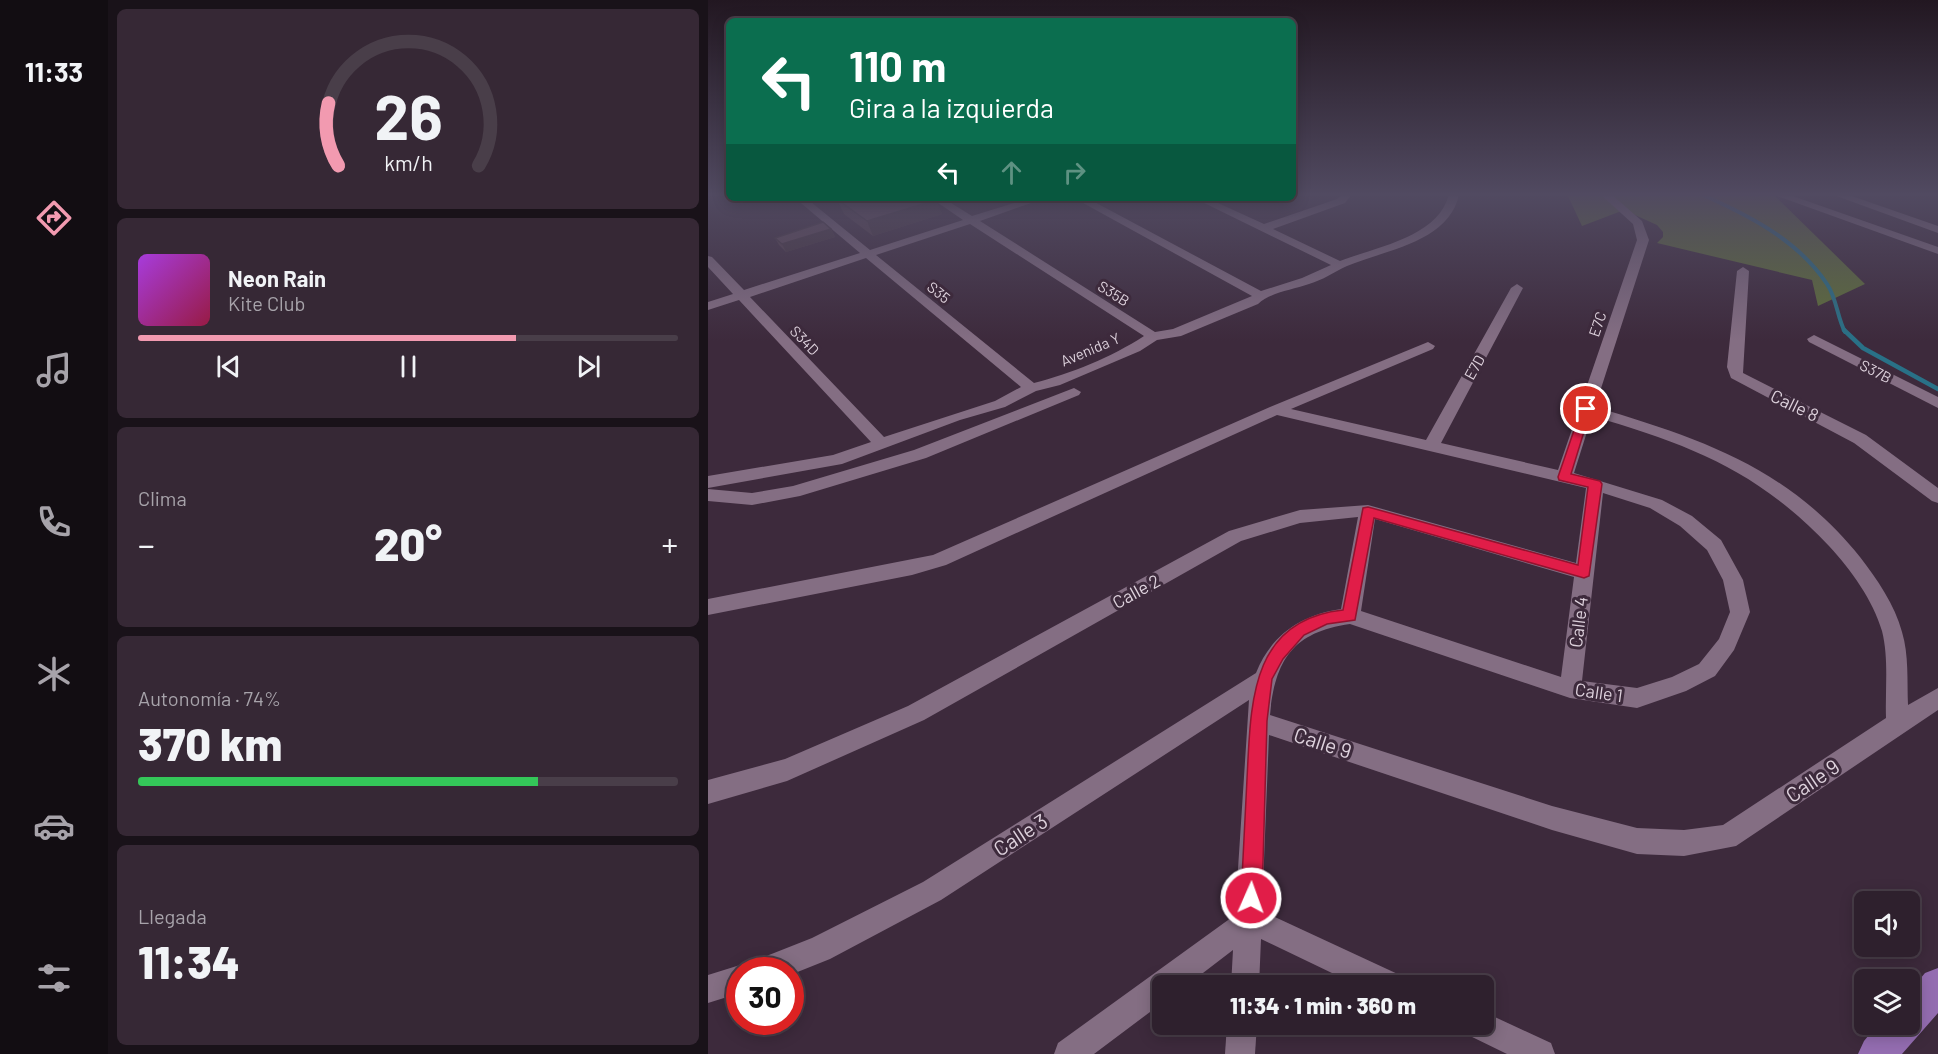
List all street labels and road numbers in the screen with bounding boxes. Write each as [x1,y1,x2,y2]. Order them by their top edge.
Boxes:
street label: S35B [1095,276,1133,310]
street label: S35 [924,277,954,307]
street label: E7C [1584,309,1610,339]
street label: S34D [787,322,823,358]
street label: Avenida Y [1058,328,1122,370]
street label: E7D [1460,352,1488,382]
street label: S37B [1857,355,1895,387]
street label: Calle 8 [1767,384,1823,426]
street label: Calle 2 [1108,569,1164,613]
street label: Calle 4 [1564,595,1592,649]
street label: Calle 1 [1574,678,1624,706]
street label: Calle 9 [1291,721,1355,763]
street label: Calle 9 [1780,753,1844,807]
street label: Calle 3 [988,807,1052,861]

